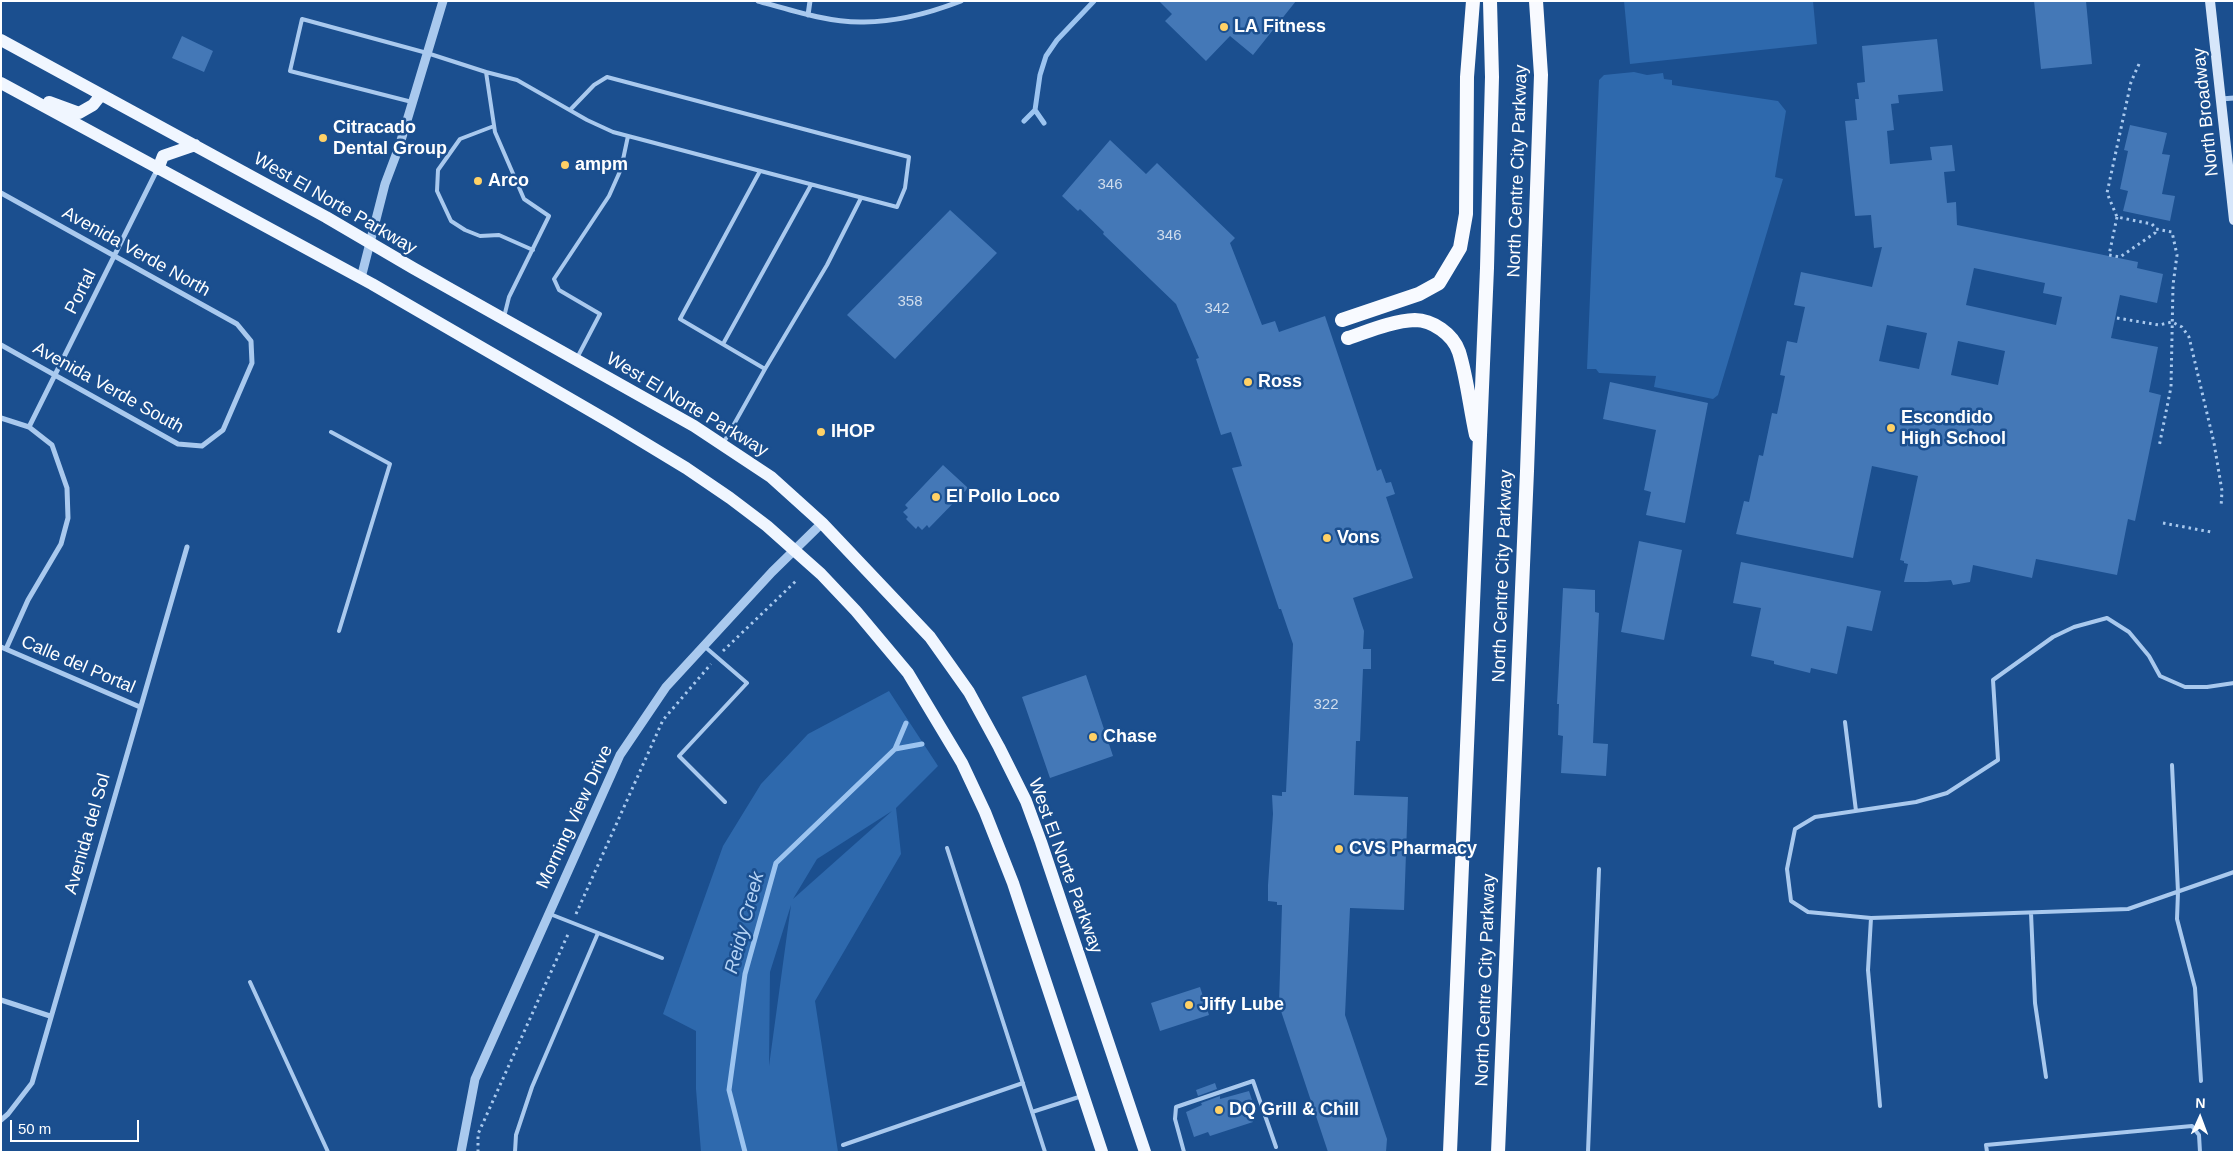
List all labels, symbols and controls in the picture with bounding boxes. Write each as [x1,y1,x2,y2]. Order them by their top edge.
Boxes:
place label: LA Fitness [1234,16,1326,38]
marker: LA Fitness [1218,21,1230,33]
street label: North Broadway [2189,47,2223,177]
street label: North Centre City Parkway [1503,64,1533,278]
place label: Citracado Dental Group [333,117,447,160]
marker: Citracado Dental Group [317,132,329,144]
street label: West El Norte Parkway [250,148,420,260]
place label: ampm [575,154,628,176]
marker: ampm [559,159,571,171]
place label: Arco [488,170,529,192]
marker: Arco [472,175,484,187]
house number: 346 [1097,176,1123,194]
street label: Avenida Verde North [58,202,214,302]
house number: 346 [1156,227,1182,245]
street label: Portal [61,266,101,318]
house number: 358 [897,293,923,311]
house number: 342 [1204,300,1230,318]
street label: Avenida Verde South [29,338,187,438]
street label: West El Norte Parkway [602,348,772,462]
place label: Ross [1258,371,1302,393]
marker: Ross [1242,376,1254,388]
place label: Escondido High School [1901,407,2006,449]
place label: IHOP [831,421,875,443]
marker: Escondido High School [1885,422,1897,434]
marker: IHOP [815,426,827,438]
street label: North Centre City Parkway [1488,469,1518,683]
place label: El Pollo Loco [946,486,1060,508]
marker: El Pollo Loco [930,491,942,503]
place label: Vons [1337,527,1380,549]
marker: Vons [1321,532,1333,544]
street label: Calle del Portal [18,631,138,699]
house number: 322 [1313,696,1339,714]
place label: Chase [1103,726,1157,748]
marker: Chase [1087,731,1099,743]
street label: Morning View Drive [532,742,618,892]
street label: Avenida del Sol [60,771,116,897]
street label: West El Norte Parkway [1023,776,1107,956]
place label: CVS Pharmacy [1349,838,1477,860]
marker: CVS Pharmacy [1333,843,1345,855]
water label: Reidy Creek [720,870,770,976]
street label: North Centre City Parkway [1471,873,1501,1087]
place label: Jiffy Lube [1199,994,1284,1016]
marker: Jiffy Lube [1183,999,1195,1011]
north arrow [2175,1093,2225,1143]
text: N [2195,1095,2206,1111]
place label: DQ Grill & Chill [1229,1099,1359,1121]
marker: DQ Grill & Chill [1213,1104,1225,1116]
scale bar [12,1110,141,1142]
text: 50 m [18,1120,51,1137]

